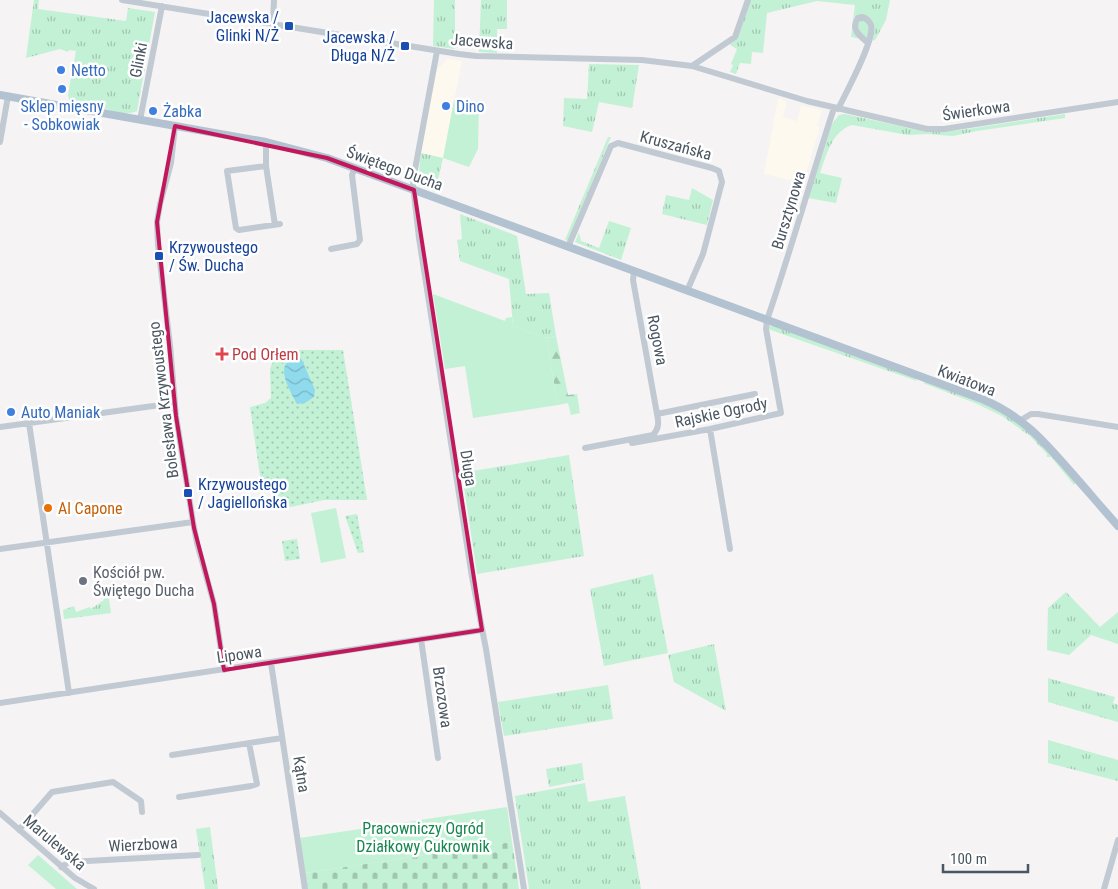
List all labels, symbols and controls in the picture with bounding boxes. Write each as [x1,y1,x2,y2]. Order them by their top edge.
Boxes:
place label: Jacewska / Glinki N/Ż [207,8,279,45]
marker: Jacewska / Glinki N/Ż [283,20,295,32]
place label: Jacewska / Długa N/Ż [323,28,395,65]
street label: Jacewska [450,30,514,53]
marker: Jacewska / Długa N/Ż [399,40,411,52]
street label: Glinki [126,41,151,79]
place label: Netto [71,61,106,80]
marker: Netto [55,64,67,76]
marker: Sklep mięsny - Sobkowiak [56,83,68,95]
street label: Świerkowa [941,96,1011,125]
place label: Sklep mięsny - Sobkowiak [20,97,104,134]
place label: Dino [456,97,485,116]
marker: Dino [440,100,452,112]
place label: Żabka [163,102,202,121]
marker: Żabka [147,105,159,117]
street label: Kruszańska [638,127,714,164]
street label: Świętego Ducha [344,142,446,195]
street label: Bursztynowa [768,169,809,252]
place label: Krzywoustego / Św. Ducha [169,238,258,275]
marker: Krzywoustego / Św. Ducha [153,250,165,262]
street label: Rogowa [643,313,672,367]
street label: Bolesława Krzywoustego [144,321,183,479]
place label: Pod Orłem [232,345,298,364]
marker: Pod Orłem [216,348,228,360]
street label: Kwiatowa [935,361,999,400]
street label: Rajskie Ogrody [673,393,769,432]
place label: Auto Maniak [21,403,101,422]
marker: Auto Maniak [5,406,17,418]
street label: Długa [456,449,481,488]
place label: Krzywoustego / Jagiellońska [198,475,287,512]
marker: Krzywoustego / Jagiellońska [182,487,194,499]
place label: Al Capone [58,499,122,518]
marker: Al Capone [42,502,54,514]
place label: Kościół pw. Świętego Ducha [93,563,194,600]
marker: Kościół pw. Świętego Ducha [77,575,89,587]
street label: Lipowa [215,642,263,667]
street label: Brzozowa [429,665,456,729]
street label: Kątna [289,755,314,794]
street label: Marulewska [19,811,90,874]
park label: Pracowniczy Ogród Działkowy Cukrownik [356,819,490,856]
street label: Wierzbowa [108,833,178,856]
scale bar [943,842,1028,874]
text: 100 m [950,850,987,868]

